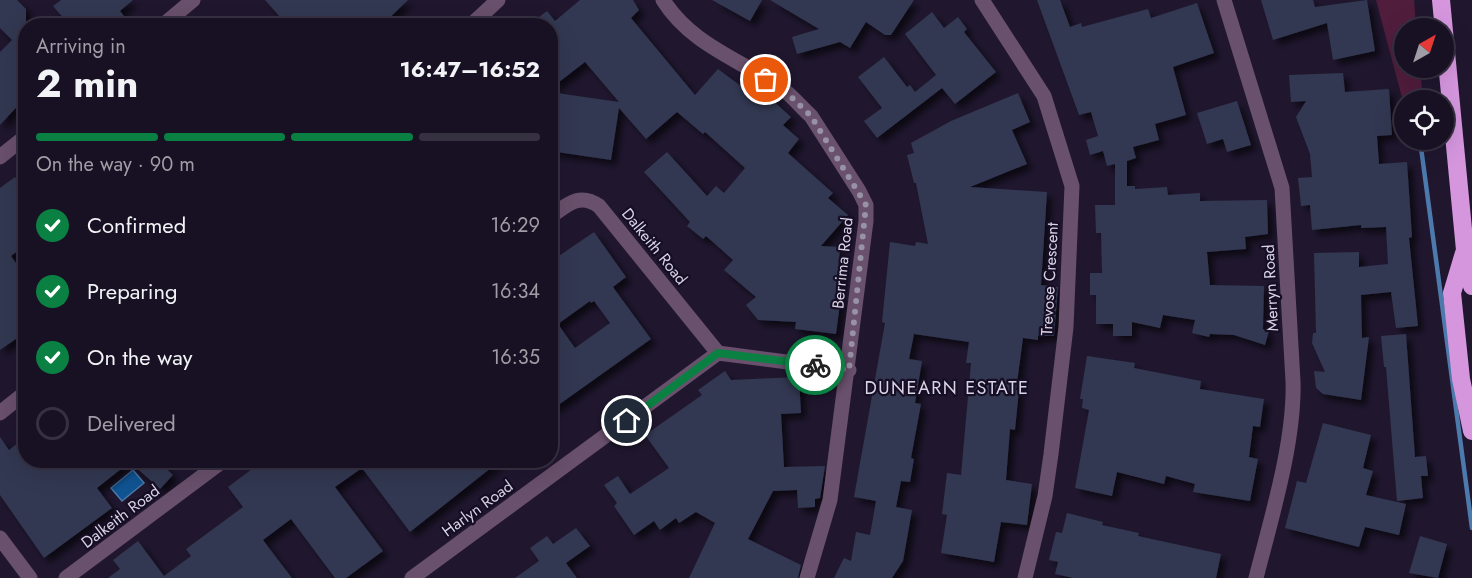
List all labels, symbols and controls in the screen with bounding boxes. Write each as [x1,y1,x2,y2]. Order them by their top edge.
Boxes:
north arrow [1394,18,1454,78]
map controls [1394,18,1454,150]
text: Arriving in [36,32,126,61]
text: 16:47–16:52 [400,53,540,85]
pin [740,54,791,105]
text: 2 min [36,55,138,112]
icon: bag [749,63,782,96]
button: locate [1394,90,1454,150]
text: On the way · 90 m [36,150,195,179]
street label: Dalkeith Road [616,203,693,290]
icon: check [36,209,69,242]
text: Confirmed [87,209,186,241]
text: 16:29 [491,211,540,240]
street label: Berrima Road [826,216,859,310]
street label: Trevose Crescent [1035,222,1064,336]
street label: Merryn Road [1257,244,1284,332]
icon: check [36,275,69,308]
text: Preparing [87,275,178,307]
text: 16:34 [491,277,540,306]
courier [785,335,845,395]
icon: check [36,341,69,374]
text: On the way [87,341,192,373]
text: 16:35 [491,343,540,372]
icon: bike [799,349,832,382]
district label: DUNEARN ESTATE [865,375,1029,401]
pin [601,395,652,446]
icon: home [610,404,643,437]
text: Delivered [87,407,176,439]
street label: Harlyn Road [437,475,518,542]
street label: Dalkeith Road [76,479,164,554]

